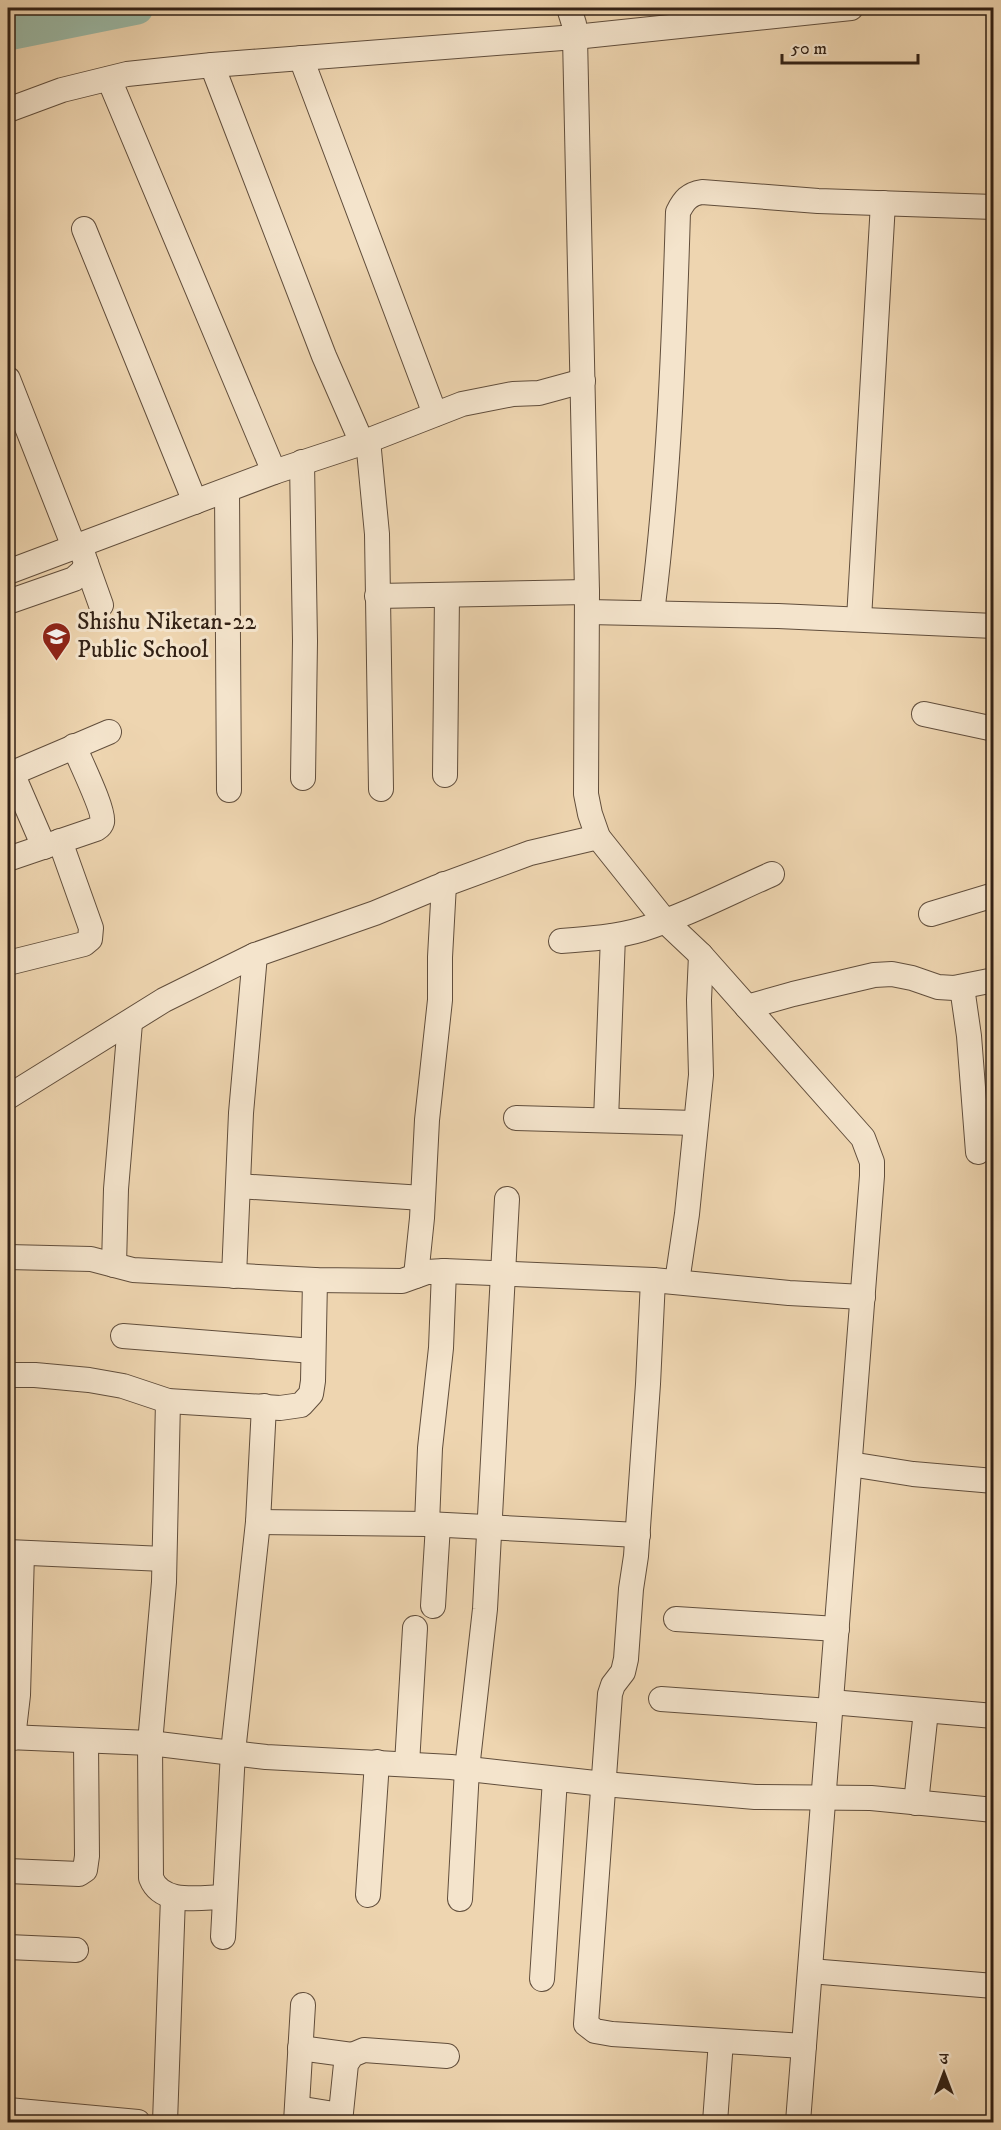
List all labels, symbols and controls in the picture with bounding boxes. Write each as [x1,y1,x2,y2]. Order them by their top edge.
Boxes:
scale bar [782,27,918,65]
text: 50 m [791,38,827,60]
place label: Shishu Niketan-22 Public School [77,607,256,665]
school or university icon: Shishu Niketan-22 Public School [40,620,72,662]
north arrow [914,2043,974,2103]
text: उ [939,2049,950,2069]

